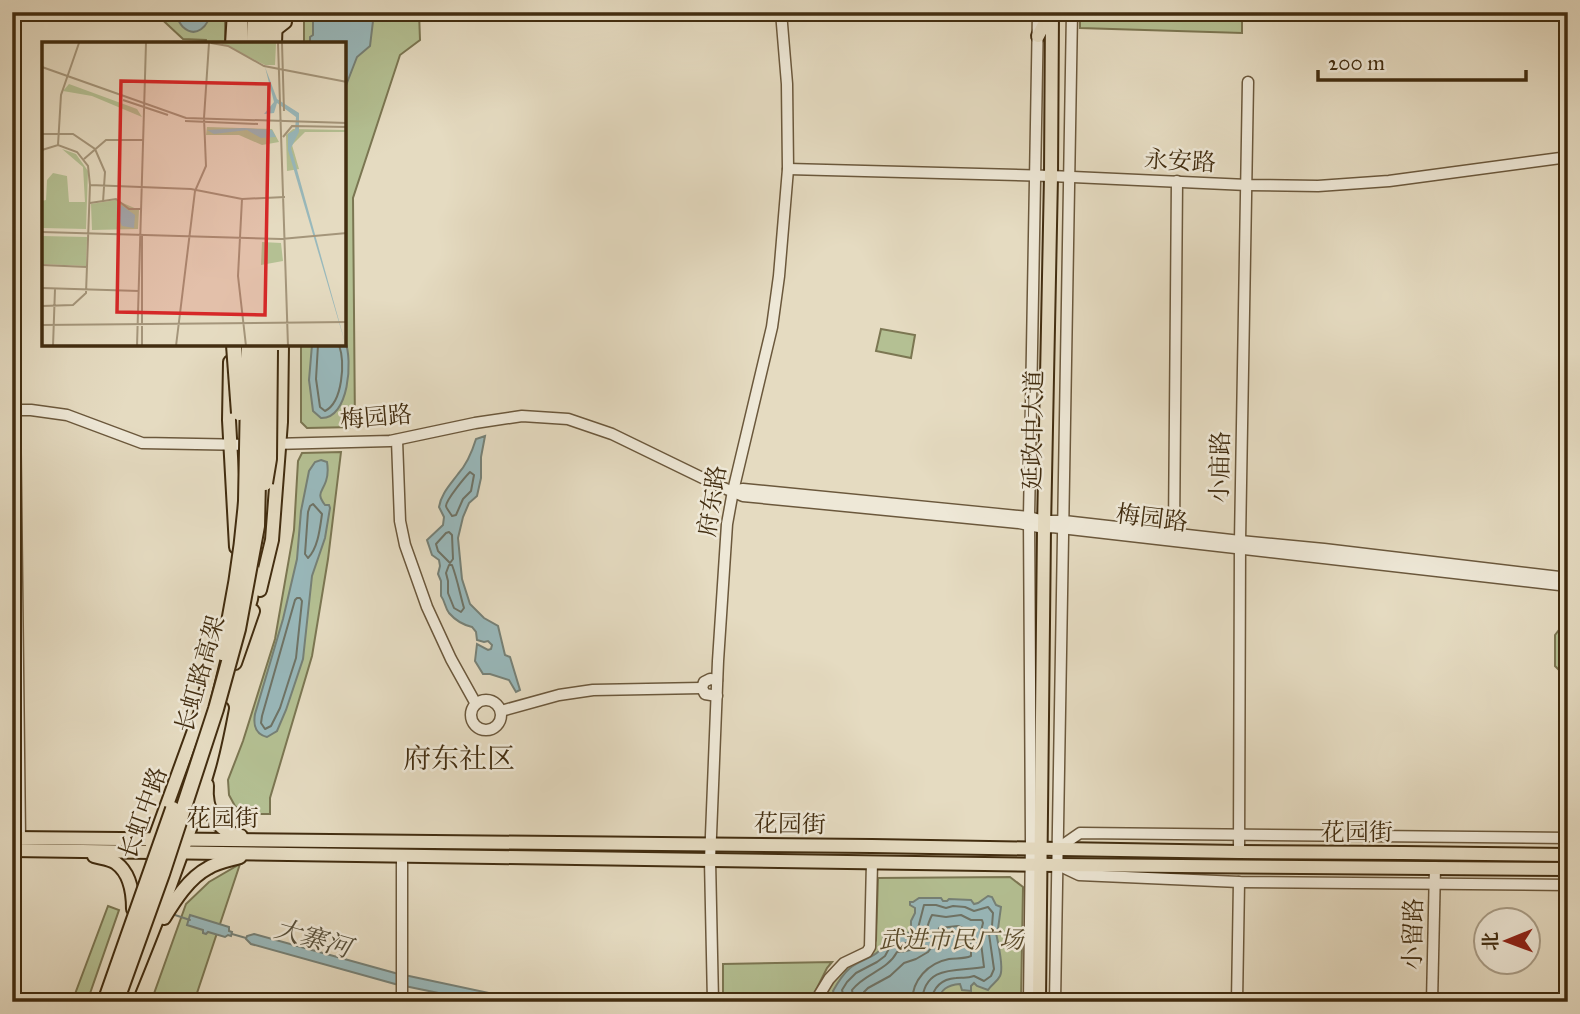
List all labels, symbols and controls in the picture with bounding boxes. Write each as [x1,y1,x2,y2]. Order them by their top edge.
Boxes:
scale bar [1318,38,1526,82]
inset map [42,42,346,346]
text: 200 m [1328,50,1385,76]
street label: 永安路 [1143,144,1217,178]
street label: 延政中大道 [1017,370,1049,490]
street label: 梅园路 [339,399,413,435]
street label: 小庙路 [1204,431,1236,503]
street label: 府东路 [692,463,732,539]
street label: 梅园路 [1114,499,1190,537]
street label: 长虹路高架 [169,612,231,736]
district label: 府东社区 [403,741,515,776]
street label: 长虹中路 [112,763,174,863]
street label: 花园街 [187,803,259,833]
street label: 花园街 [754,808,826,840]
street label: 花园街 [1321,817,1393,847]
street label: 小留路 [1397,898,1429,970]
north arrow [1472,906,1542,976]
water label: 大寨河 [271,912,359,965]
park label: 武进市民广场 [879,925,1025,955]
text: 北 [1479,932,1502,951]

